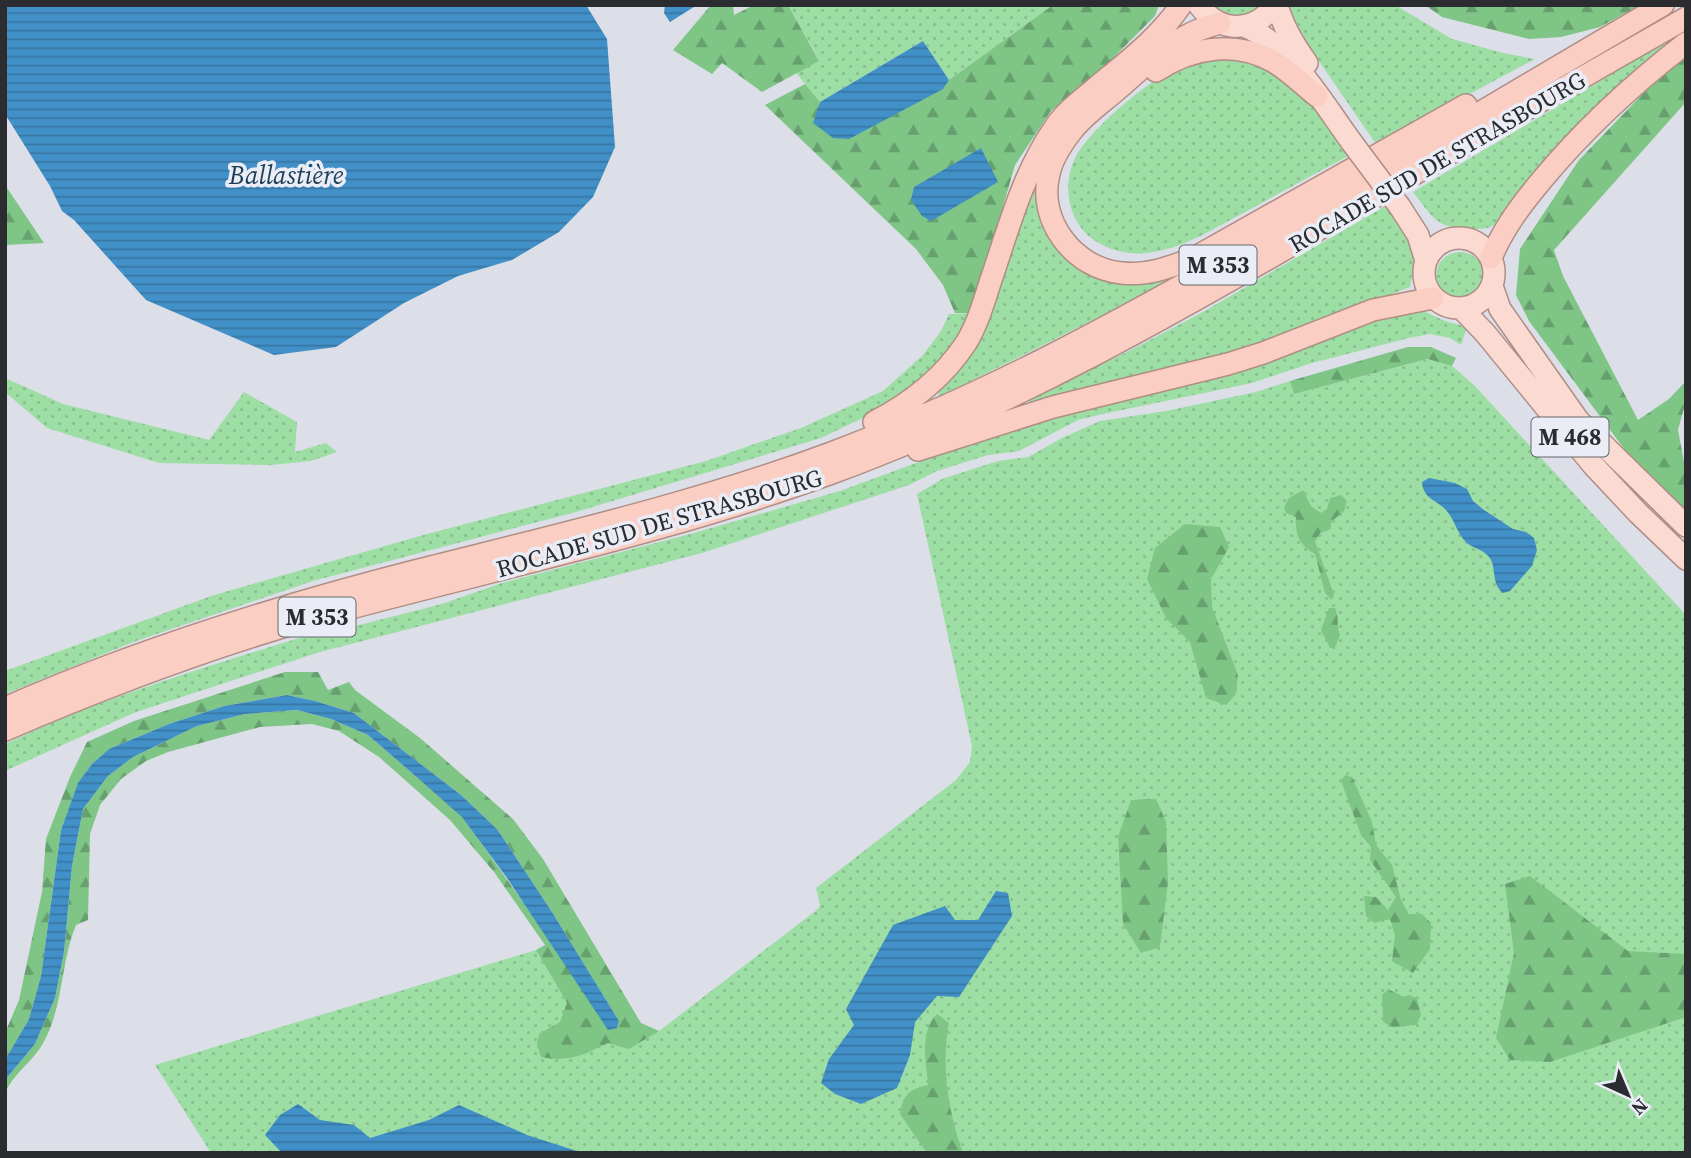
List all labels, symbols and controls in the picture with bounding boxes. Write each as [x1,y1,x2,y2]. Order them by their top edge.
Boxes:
street label: ROCADE SUD DE STRASBOURG [1283,63,1592,261]
water label: Ballastière [228,157,344,193]
road number: M 353 [1180,246,1256,284]
road number: M 468 [1532,418,1608,457]
street label: ROCADE SUD DE STRASBOURG [492,460,826,585]
road number: M 353 [278,597,356,636]
north arrow [1593,1060,1663,1130]
text: N [1626,1093,1654,1121]

